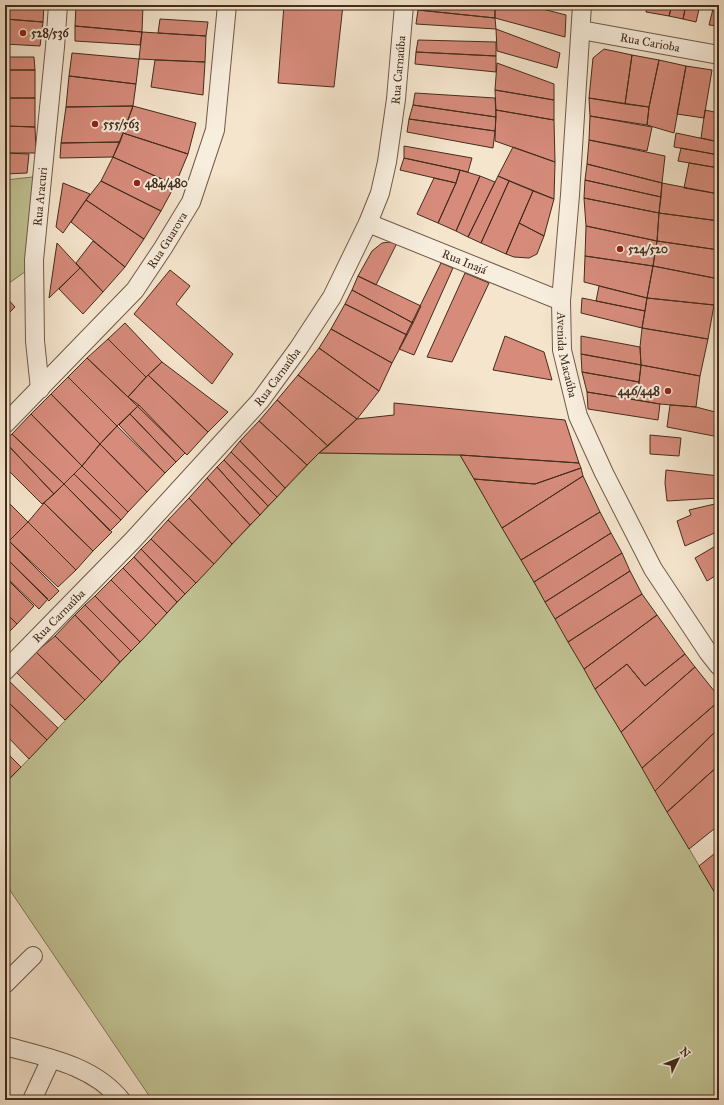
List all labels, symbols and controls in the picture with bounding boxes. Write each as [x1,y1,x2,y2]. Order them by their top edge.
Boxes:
place label: 528/536 [31,26,69,41]
marker: 528/536 [18,28,28,38]
street label: Rua Carioba [619,30,682,55]
street label: Rua Carnaúba [388,34,408,105]
place label: 555/563 [103,117,140,132]
marker: 555/563 [90,119,100,129]
street label: Rua Aracuri [30,166,50,227]
place label: 484/480 [145,176,188,191]
marker: 484/480 [132,178,142,188]
street label: Rua Guarova [144,209,191,271]
place label: 524/520 [628,242,668,257]
marker: 524/520 [615,244,625,254]
street label: Rua Inajá [440,247,490,278]
street label: Avenida Macaúba [554,311,580,400]
street label: Rua Carnaúba [251,344,304,409]
place label: 446/448 [618,384,660,399]
marker: 446/448 [663,386,673,396]
street label: Rua Carnaúba [30,586,89,646]
north arrow [658,1039,698,1079]
text: N [677,1045,693,1061]

